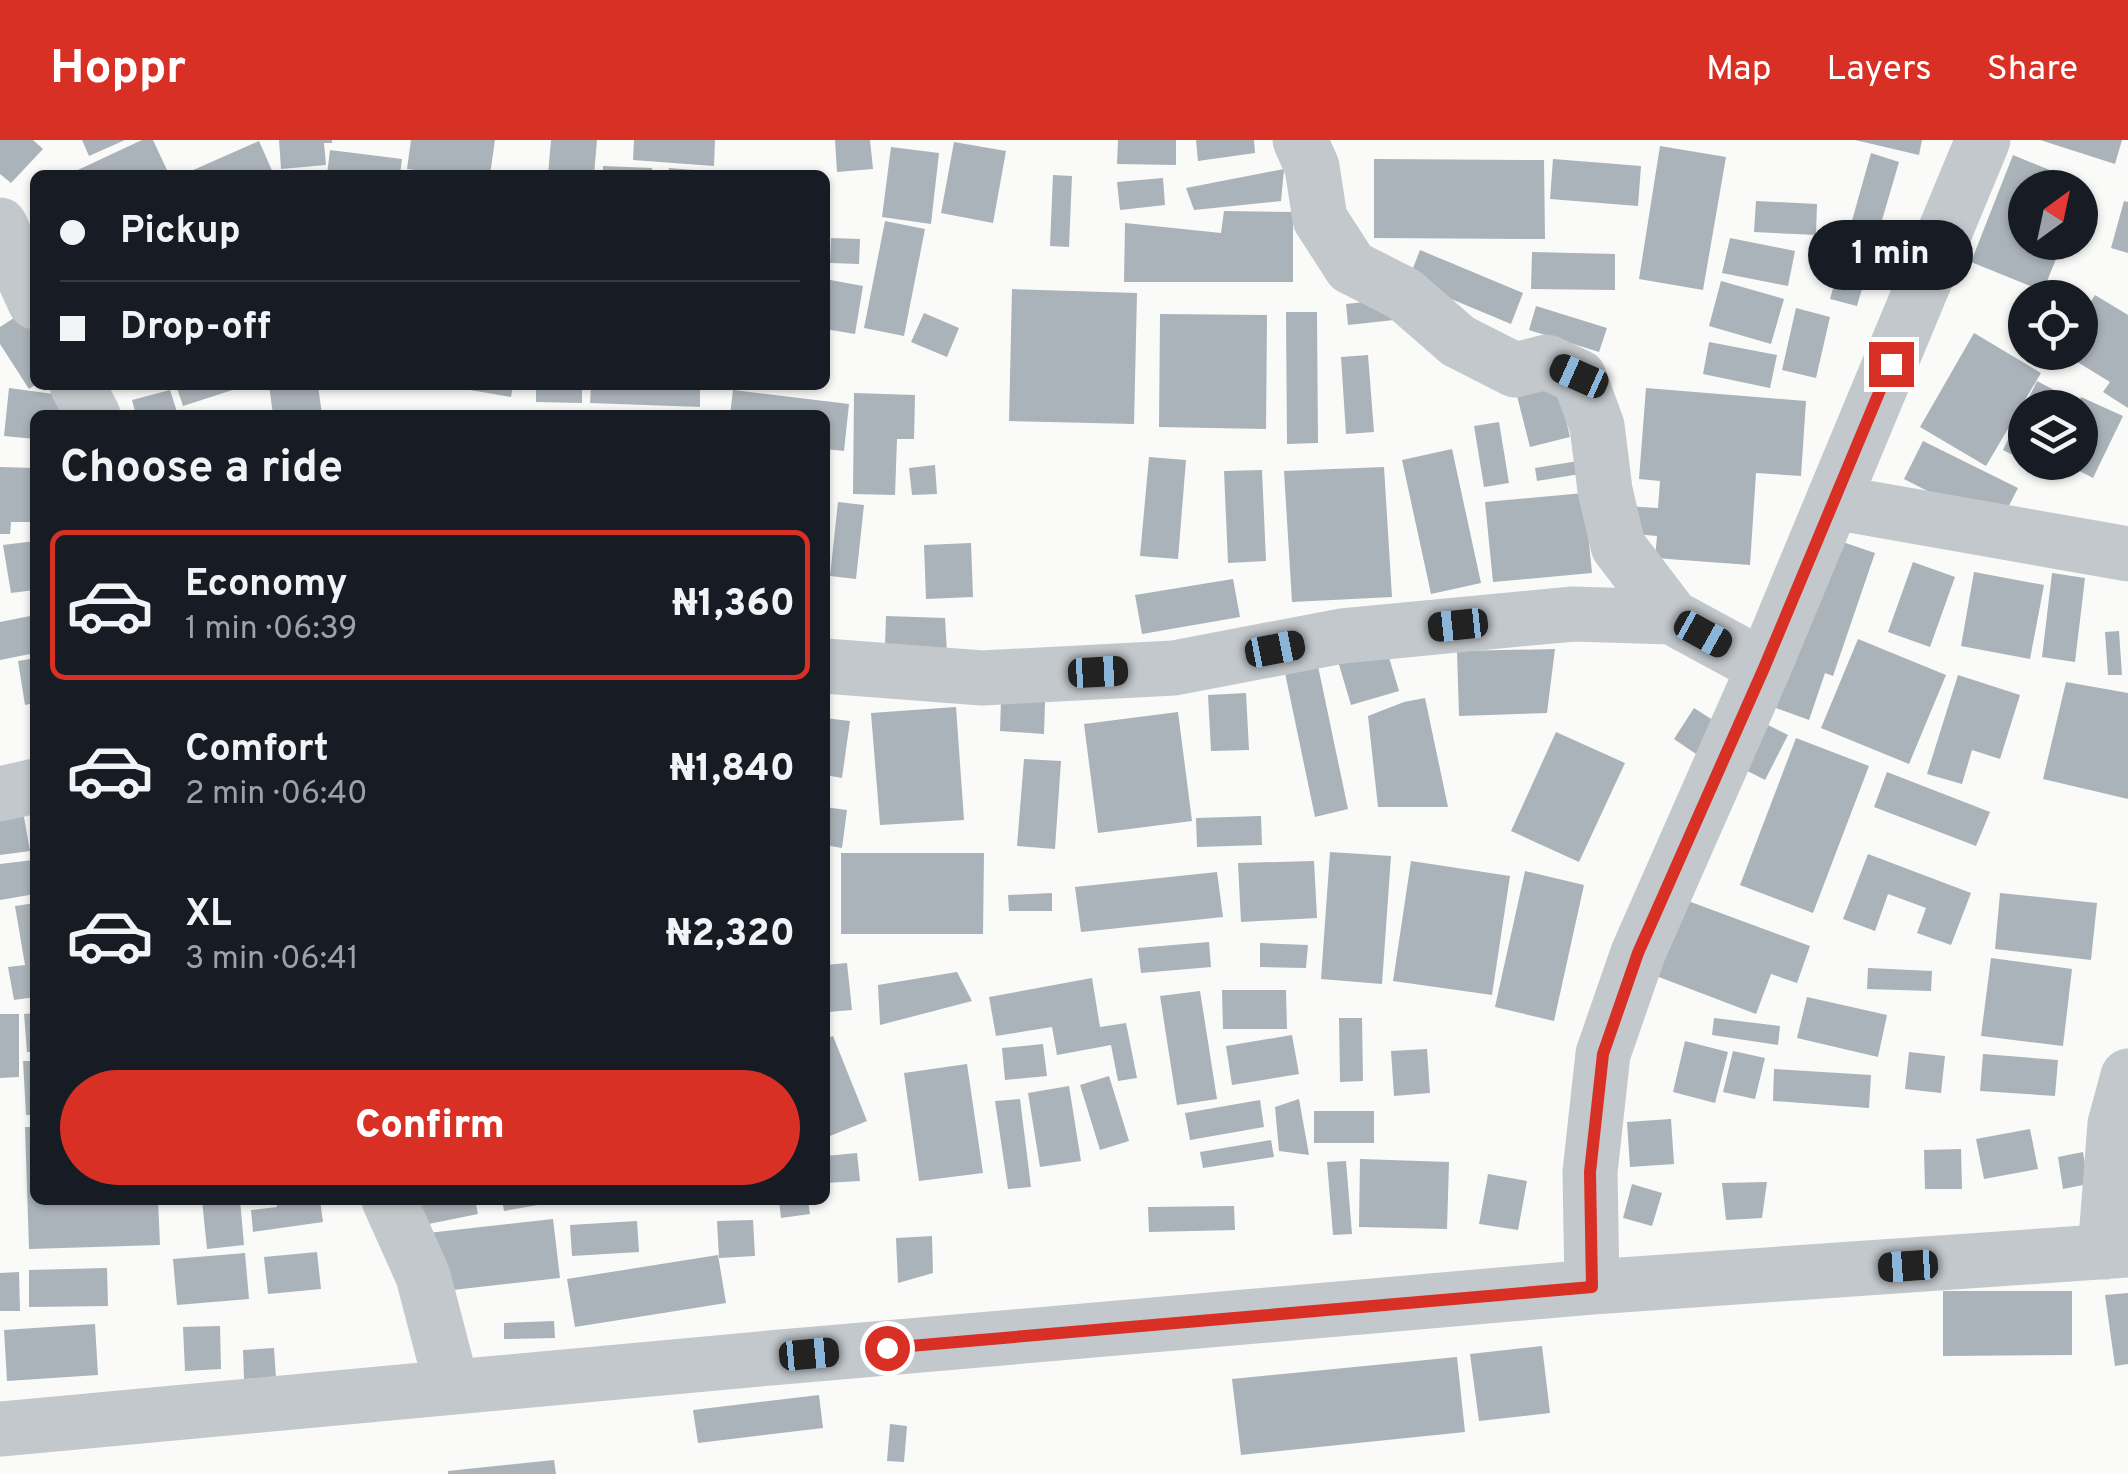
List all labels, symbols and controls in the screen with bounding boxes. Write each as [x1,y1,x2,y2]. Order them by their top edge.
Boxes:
text: Hoppr [50,40,186,100]
text: Map [1706,48,1772,92]
text: Layers [1827,48,1932,92]
text: Share [1987,48,2078,92]
north arrow [2008,170,2098,260]
map controls [2008,170,2098,480]
text: Pickup [120,208,241,257]
callout: 1 min [1808,219,1974,289]
text: 1 min [1851,235,1930,275]
button: locate [2008,280,2098,370]
text: Drop-off [120,304,271,353]
route end [1869,342,1914,387]
car [1545,350,1613,402]
button: layers [2008,390,2098,480]
text: Choose a ride [60,441,343,498]
icon: car [65,560,155,650]
text: Economy [185,561,347,610]
text: ₦1,360 [672,581,795,630]
car [1669,606,1737,662]
car [1427,607,1489,643]
text: 1 min · 06:39 [185,610,357,650]
car [1243,629,1307,669]
car [1067,655,1129,689]
icon: car [65,725,155,815]
text: Comfort [185,726,329,775]
text: ₦1,840 [669,746,795,795]
text: 2 min · 06:40 [185,775,368,815]
icon: car [65,890,155,980]
text: XL [185,891,232,940]
text: ₦2,320 [666,911,795,960]
text: 3 min · 06:41 [185,940,359,980]
button: Confirm [60,1070,800,1185]
car [1877,1249,1939,1283]
route start [865,1326,910,1371]
car [778,1336,840,1372]

